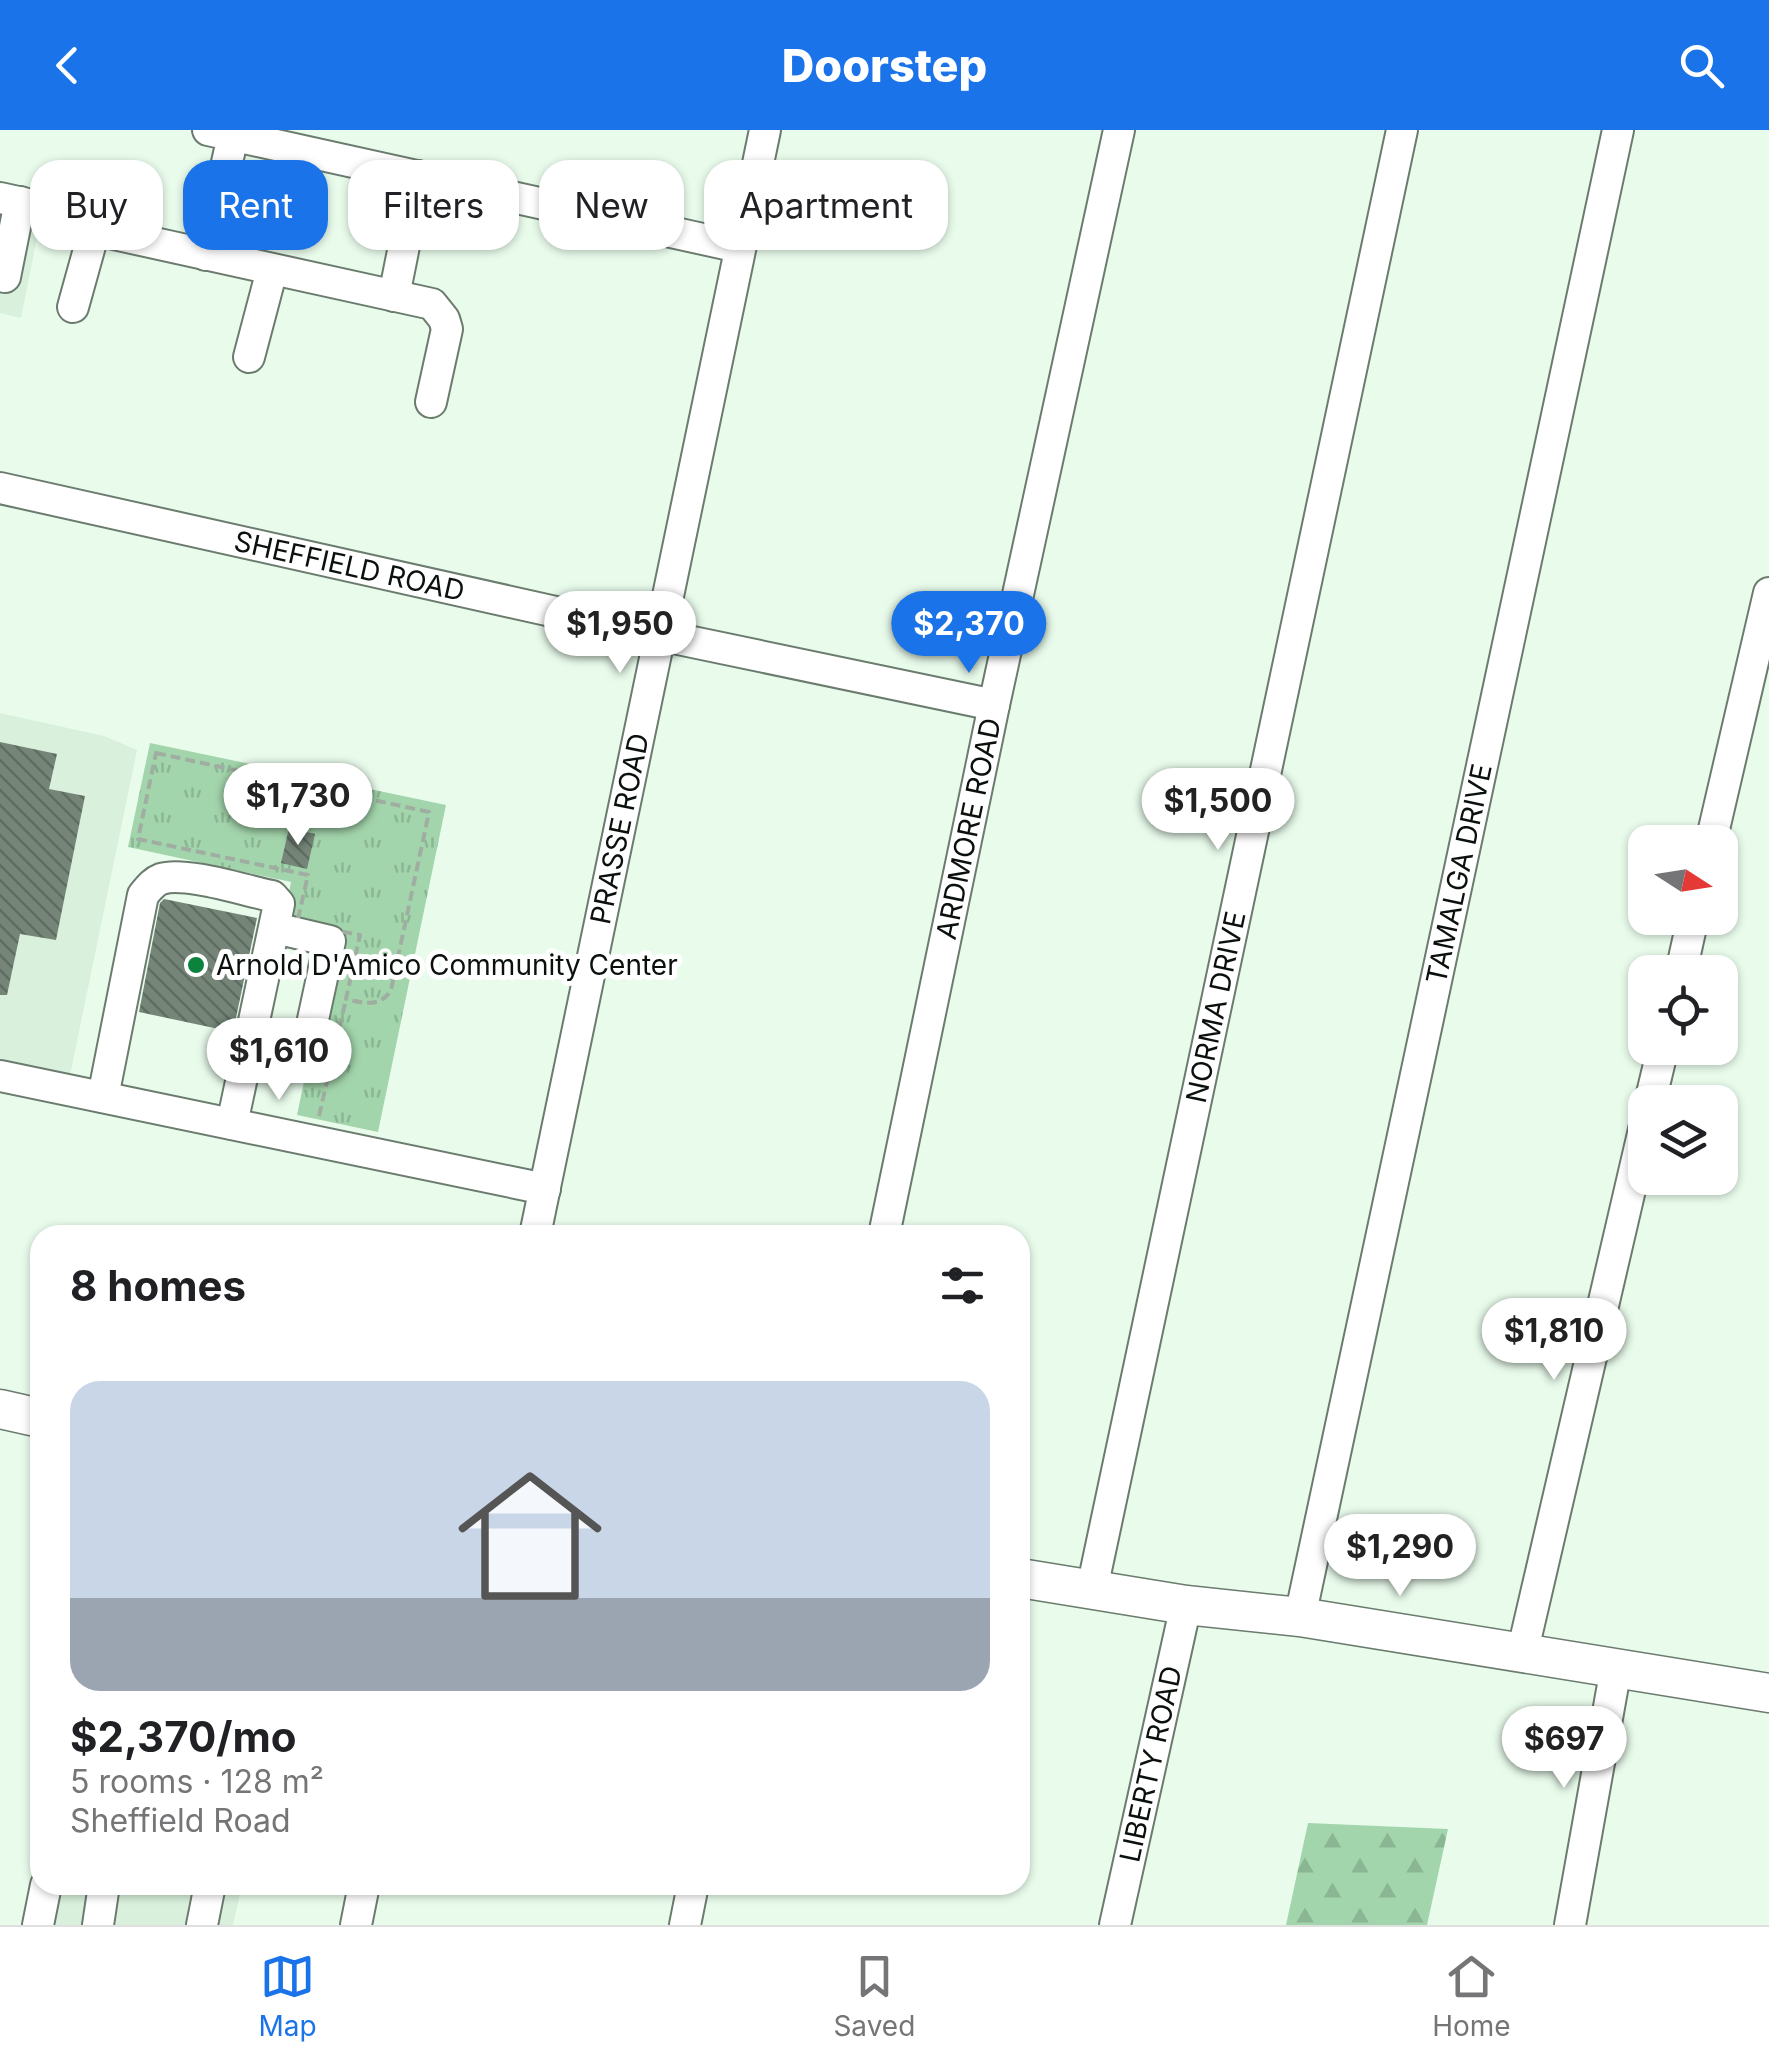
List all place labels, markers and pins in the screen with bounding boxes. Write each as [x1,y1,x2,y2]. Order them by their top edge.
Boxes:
pin: $1,950 [539,591,701,676]
pin: $2,370 [888,591,1050,676]
pin: $1,730 [217,763,379,848]
pin: $1,500 [1137,768,1299,853]
place label: Arnold D'Amico Community Center [216,948,678,982]
marker: Arnold D'Amico Community Center [185,954,207,976]
pin: $1,610 [198,1018,360,1103]
pin: $1,810 [1473,1298,1635,1383]
pin: $1,290 [1319,1514,1481,1599]
pin: $697 [1505,1706,1623,1791]

